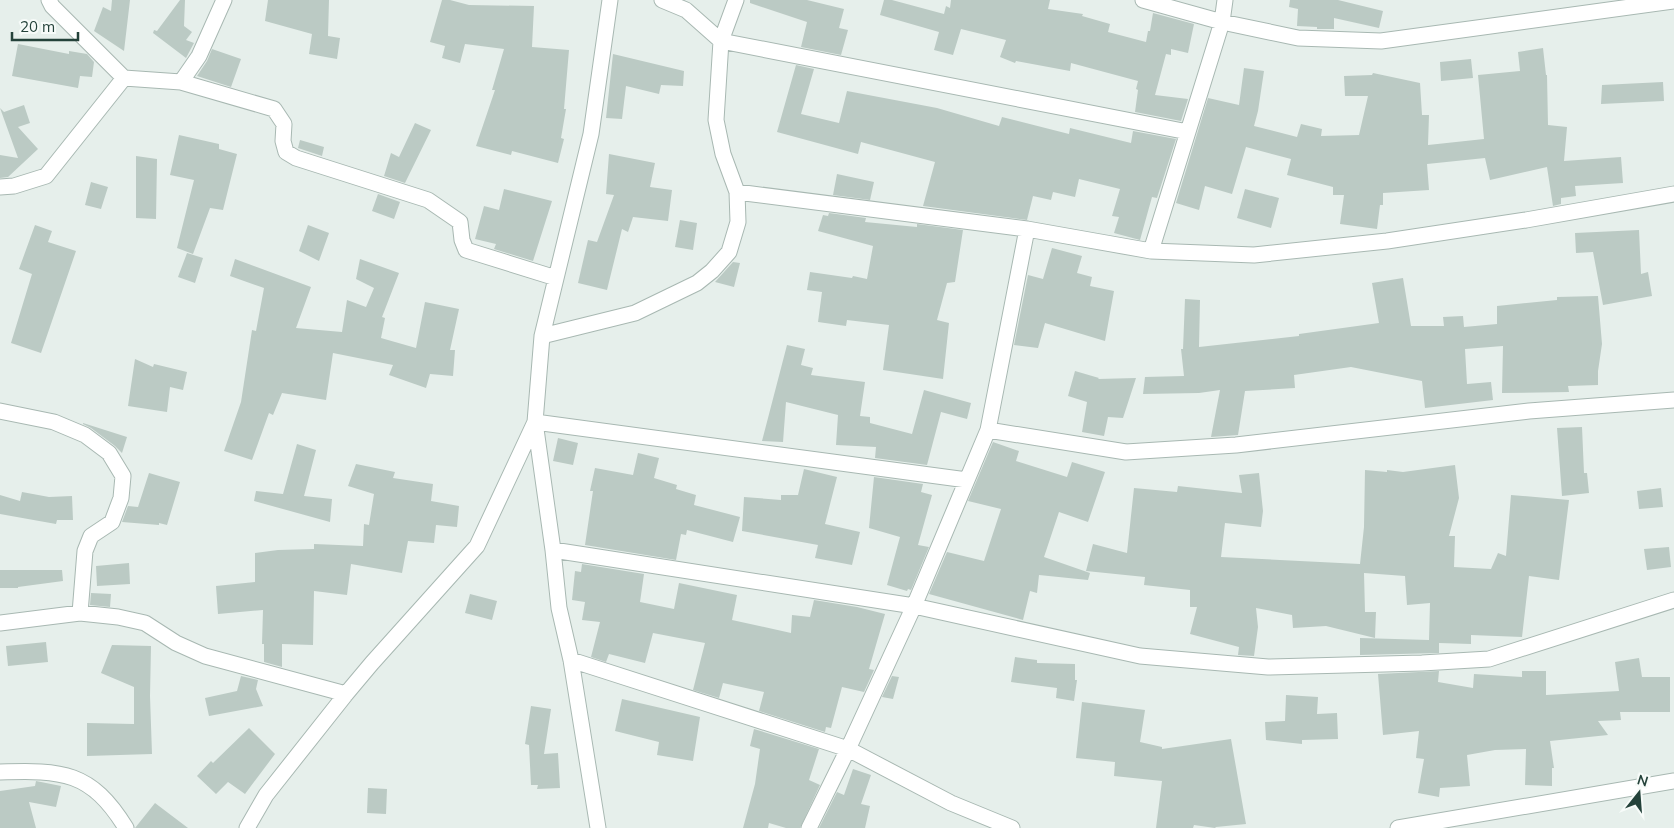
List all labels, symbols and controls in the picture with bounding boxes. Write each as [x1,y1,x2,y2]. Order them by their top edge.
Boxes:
scale bar [12,10,79,42]
text: 20 m [20,17,55,36]
north arrow [1614,768,1664,818]
text: N [1635,770,1650,791]

